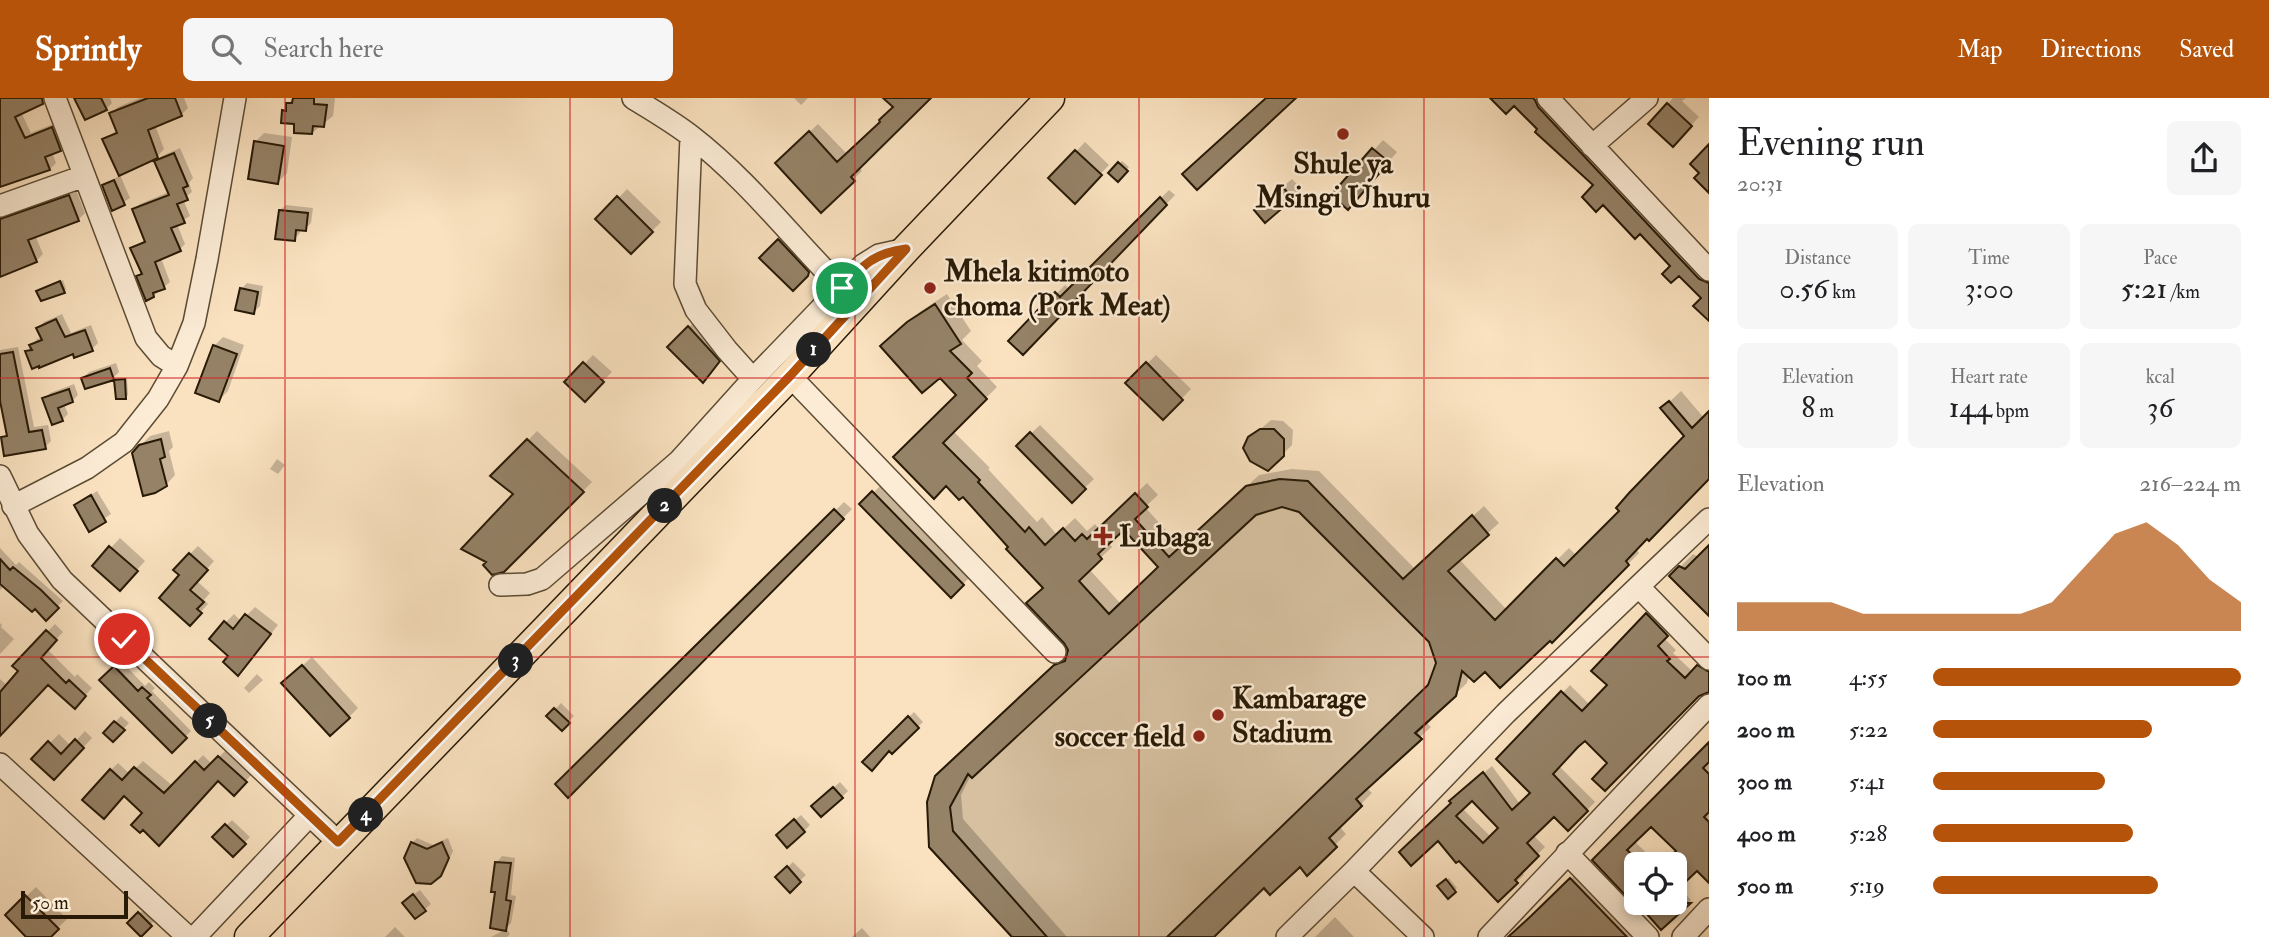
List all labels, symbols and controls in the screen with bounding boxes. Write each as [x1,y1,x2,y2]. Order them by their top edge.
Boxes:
search box [183,18,673,81]
text: Sprintly [35,29,141,70]
icon: search [207,30,245,68]
text: Search here [263,33,384,65]
text: Map [1957,34,2002,65]
text: Directions [2040,34,2141,65]
text: Saved [2179,34,2234,65]
text: Evening run [1737,119,1925,167]
button: share [2167,121,2241,195]
marker: Shule ya Msingi Uhuru [1335,126,1351,142]
place label: Shule ya Msingi Uhuru [1255,145,1431,216]
text: 20:31 [1737,169,1783,198]
text: Distance [1784,246,1851,270]
text: Time [1968,246,2010,270]
text: Pace [2143,246,2177,270]
place label: Mhela kitimoto choma (Pork Meat) [943,253,1171,324]
pin [812,258,872,318]
icon: arrive [823,269,861,307]
text: 0.56 [1779,270,1828,307]
text: 3:00 [1964,270,2014,307]
text: 5:21 [2121,270,2167,307]
marker: Mhela kitimoto choma (Pork Meat) [922,280,938,296]
text: km [1828,280,1856,304]
text: /km [2167,280,2200,304]
pin: 1 [796,332,832,368]
text: 1 [810,337,817,361]
text: Elevation [1781,365,1854,389]
text: Heart rate [1950,365,2028,389]
text: kcal [2146,365,2175,389]
text: 8 [1801,389,1815,426]
text: 144 [1949,389,1992,426]
text: 36 [2147,389,2174,426]
text: m [1815,399,1834,423]
text: bpm [1992,399,2029,423]
text: Elevation [1737,469,1825,498]
text: 216–224 m [2140,469,2241,498]
pin: 2 [648,488,682,524]
text: 2 [660,493,669,517]
place label: Lubaga [1119,518,1212,555]
marker: Lubaga [1093,526,1113,546]
pin [94,609,154,669]
icon: check [105,620,143,658]
pin: 3 [498,644,534,678]
text: 3 [512,648,519,672]
text: 100 m [1737,663,1791,692]
text: 4:55 [1849,663,1887,692]
place label: Kambarage Stadium [1232,680,1367,751]
pin: 5 [192,704,228,738]
marker: Kambarage Stadium [1210,707,1226,723]
text: 5 [205,708,214,732]
text: 200 m [1737,715,1795,744]
text: 5:22 [1849,715,1888,744]
place label: soccer field [1055,718,1185,755]
marker: soccer field [1191,728,1207,744]
text: 300 m [1737,767,1792,796]
text: 5:41 [1849,767,1885,796]
pin: 4 [348,798,384,832]
text: 4 [360,802,371,826]
text: 400 m [1737,819,1796,848]
text: 5:28 [1849,819,1887,848]
map controls [1624,852,1687,915]
button: locate [1624,852,1687,915]
text: 500 m [1737,871,1793,900]
text: 5:19 [1849,871,1885,900]
scale bar [21,888,128,920]
text: 50 m [32,891,69,915]

